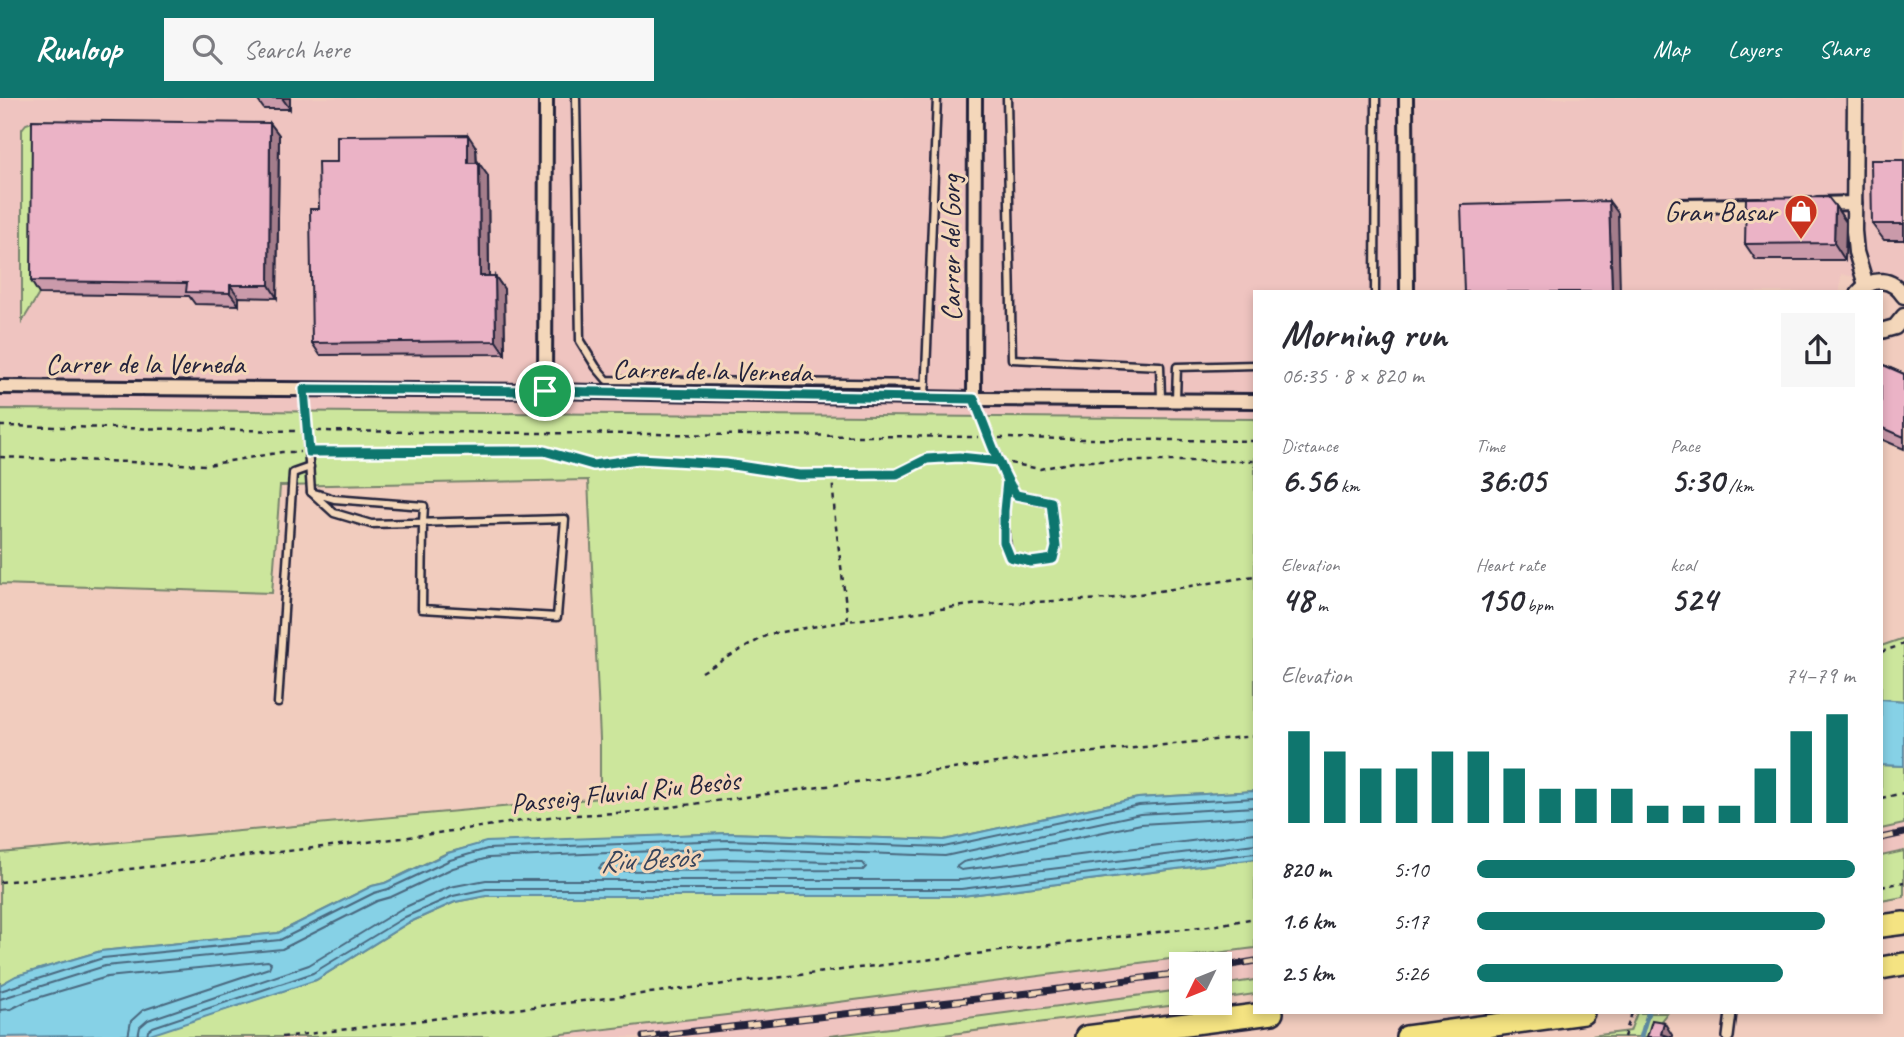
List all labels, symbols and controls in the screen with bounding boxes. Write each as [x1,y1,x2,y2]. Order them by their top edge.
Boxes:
search box [164,18,654,81]
text: Runloop [35,28,122,70]
icon: search [188,30,226,68]
text: Search here [244,33,349,66]
text: Map [1653,34,1690,64]
text: Layers [1728,34,1781,64]
text: Share [1819,34,1869,64]
street label: Carrer del Gorg [933,174,968,321]
shop icon: Gran Basar [1782,192,1820,241]
place label: Gran Basar [1664,194,1779,229]
text: Morning run [1281,311,1447,358]
button: share [1781,313,1855,387]
street label: Carrer de la Verneda [45,346,246,381]
street label: Carrer de la Verneda [612,351,814,390]
pin [515,361,575,421]
text: 06:35 · 8 × 820 m [1281,361,1424,390]
icon: arrive [526,372,564,410]
text: Distance [1281,434,1338,458]
text: Time [1476,434,1505,458]
text: Pace [1670,434,1700,458]
text: 6.56 [1281,458,1336,503]
text: 36:05 [1476,458,1546,503]
text: 5:30 [1670,458,1724,503]
text: km [1336,474,1359,498]
text: /km [1724,474,1753,498]
text: Elevation [1281,553,1339,577]
text: Heart rate [1476,553,1545,577]
text: kcal [1670,553,1695,577]
text: 48 [1281,577,1313,622]
text: 150 [1476,577,1522,622]
text: 524 [1670,577,1717,622]
text: m [1313,593,1328,617]
text: bpm [1522,593,1553,617]
text: Elevation [1281,661,1352,690]
text: 74–79 m [1785,661,1855,690]
street label: Passeig Fluvial Riu Besòs [509,762,744,821]
water label: Riu Besòs [599,837,703,880]
text: 820 m [1281,855,1331,884]
text: 5:10 [1393,855,1429,884]
text: 1.6 km [1281,907,1335,936]
text: 5:17 [1393,907,1429,936]
north arrow [1169,952,1232,1015]
map controls [1169,952,1232,1015]
text: 2.5 km [1281,959,1334,988]
text: 5:26 [1393,959,1429,988]

